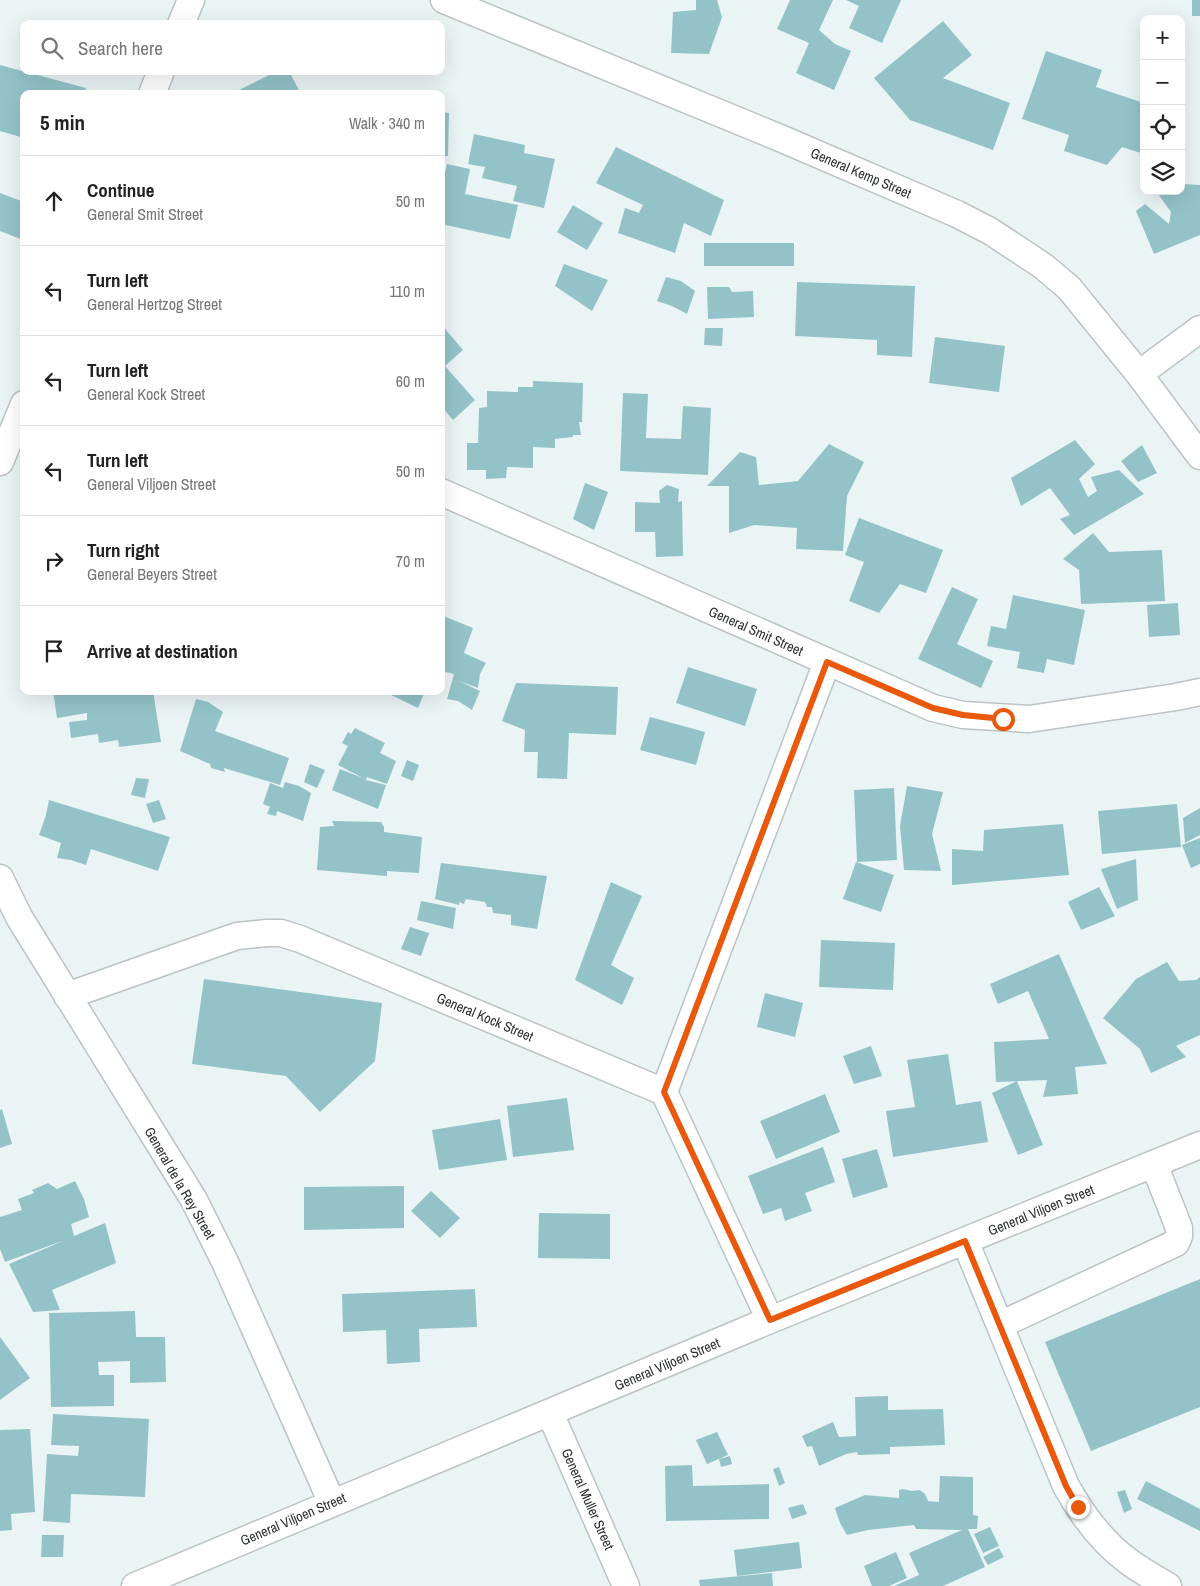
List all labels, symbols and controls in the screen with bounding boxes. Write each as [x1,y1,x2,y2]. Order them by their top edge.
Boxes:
map controls [1140,15,1185,195]
button: + [1140,15,1185,60]
search box [20,20,445,75]
icon: search [38,34,66,62]
text: Search here [78,35,163,61]
button: − [1140,60,1185,105]
button: locate [1140,105,1185,150]
text: 5 min [40,108,85,137]
text: Walk · 340 m [349,112,425,134]
street label: General Kemp Street [808,144,914,202]
button: layers [1140,150,1185,195]
text: Continue [87,177,155,203]
icon: ahead [40,187,68,215]
text: 50 m [396,190,425,212]
text: General Smit Street [87,203,203,225]
text: Turn left [87,267,148,293]
icon: left [40,277,68,305]
text: 110 m [389,280,425,302]
text: General Hertzog Street [87,293,222,315]
text: Turn left [87,357,148,383]
icon: left [40,367,68,395]
text: 60 m [396,370,425,392]
text: General Kock Street [87,383,205,405]
text: Turn left [87,447,148,473]
icon: left [40,457,68,485]
text: 50 m [396,460,425,482]
text: General Viljoen Street [87,473,216,495]
text: Turn right [87,537,159,563]
icon: right [40,547,68,575]
text: 70 m [396,550,425,572]
text: General Beyers Street [87,563,217,585]
street label: General Smit Street [706,602,806,660]
icon: arrive [40,637,68,665]
text: Arrive at destination [87,638,238,664]
route start [992,708,1015,731]
street label: General Kock Street [434,989,536,1045]
street label: General de la Rey Street [141,1124,219,1242]
street label: General Viljoen Street [985,1181,1097,1239]
street label: General Viljoen Street [612,1334,722,1394]
street label: General Muller Street [558,1446,618,1552]
street label: General Viljoen Street [238,1489,348,1549]
route end [1067,1496,1090,1519]

